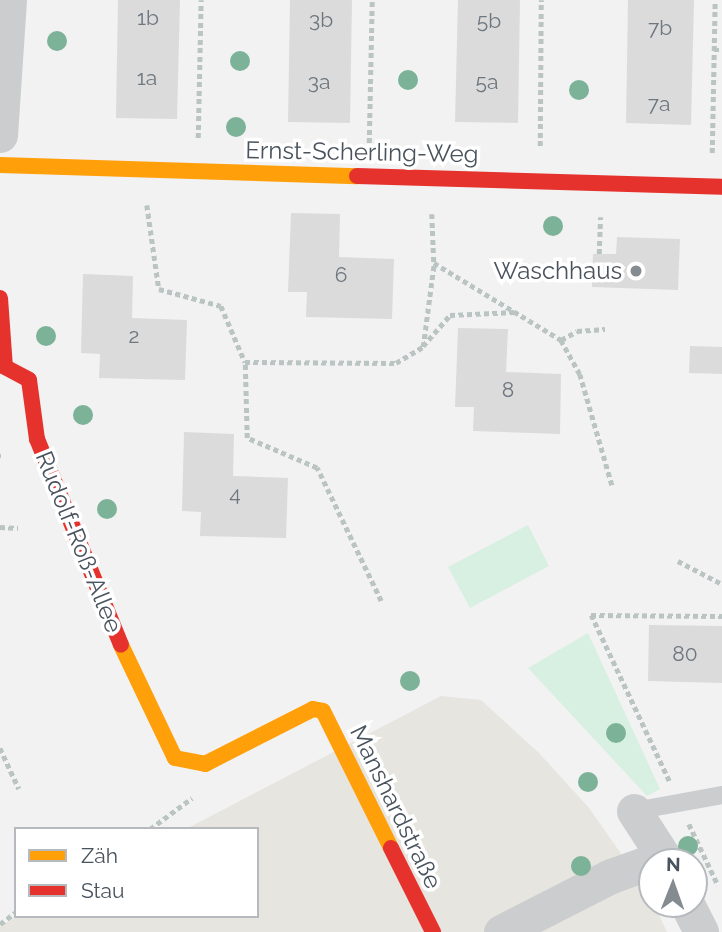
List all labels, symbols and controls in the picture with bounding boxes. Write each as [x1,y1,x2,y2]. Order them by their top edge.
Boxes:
house number: 1b [137,5,159,31]
house number: 3b [309,7,333,33]
house number: 5b [477,8,501,34]
house number: 7b [648,15,672,41]
house number: 1a [137,65,157,91]
house number: 3a [308,69,330,95]
house number: 5a [476,69,498,95]
house number: 7a [648,91,670,117]
street label: Ernst-Scherling-Weg [245,136,479,168]
place label: Waschhaus [493,257,622,285]
house number: 6 [335,262,347,288]
marker: Waschhaus [628,263,644,279]
house number: 2 [129,323,139,349]
house number: 8 [502,377,514,403]
street label: Rudolf-Roß-Allee [29,447,129,637]
house number: 4 [229,481,241,507]
house number: 80 [672,641,698,667]
street label: Manshardstraße [344,721,448,893]
legend [14,827,259,918]
text: Zäh [81,843,118,868]
north arrow [638,848,708,918]
text: N [666,853,681,875]
text: Stau [81,878,125,903]

